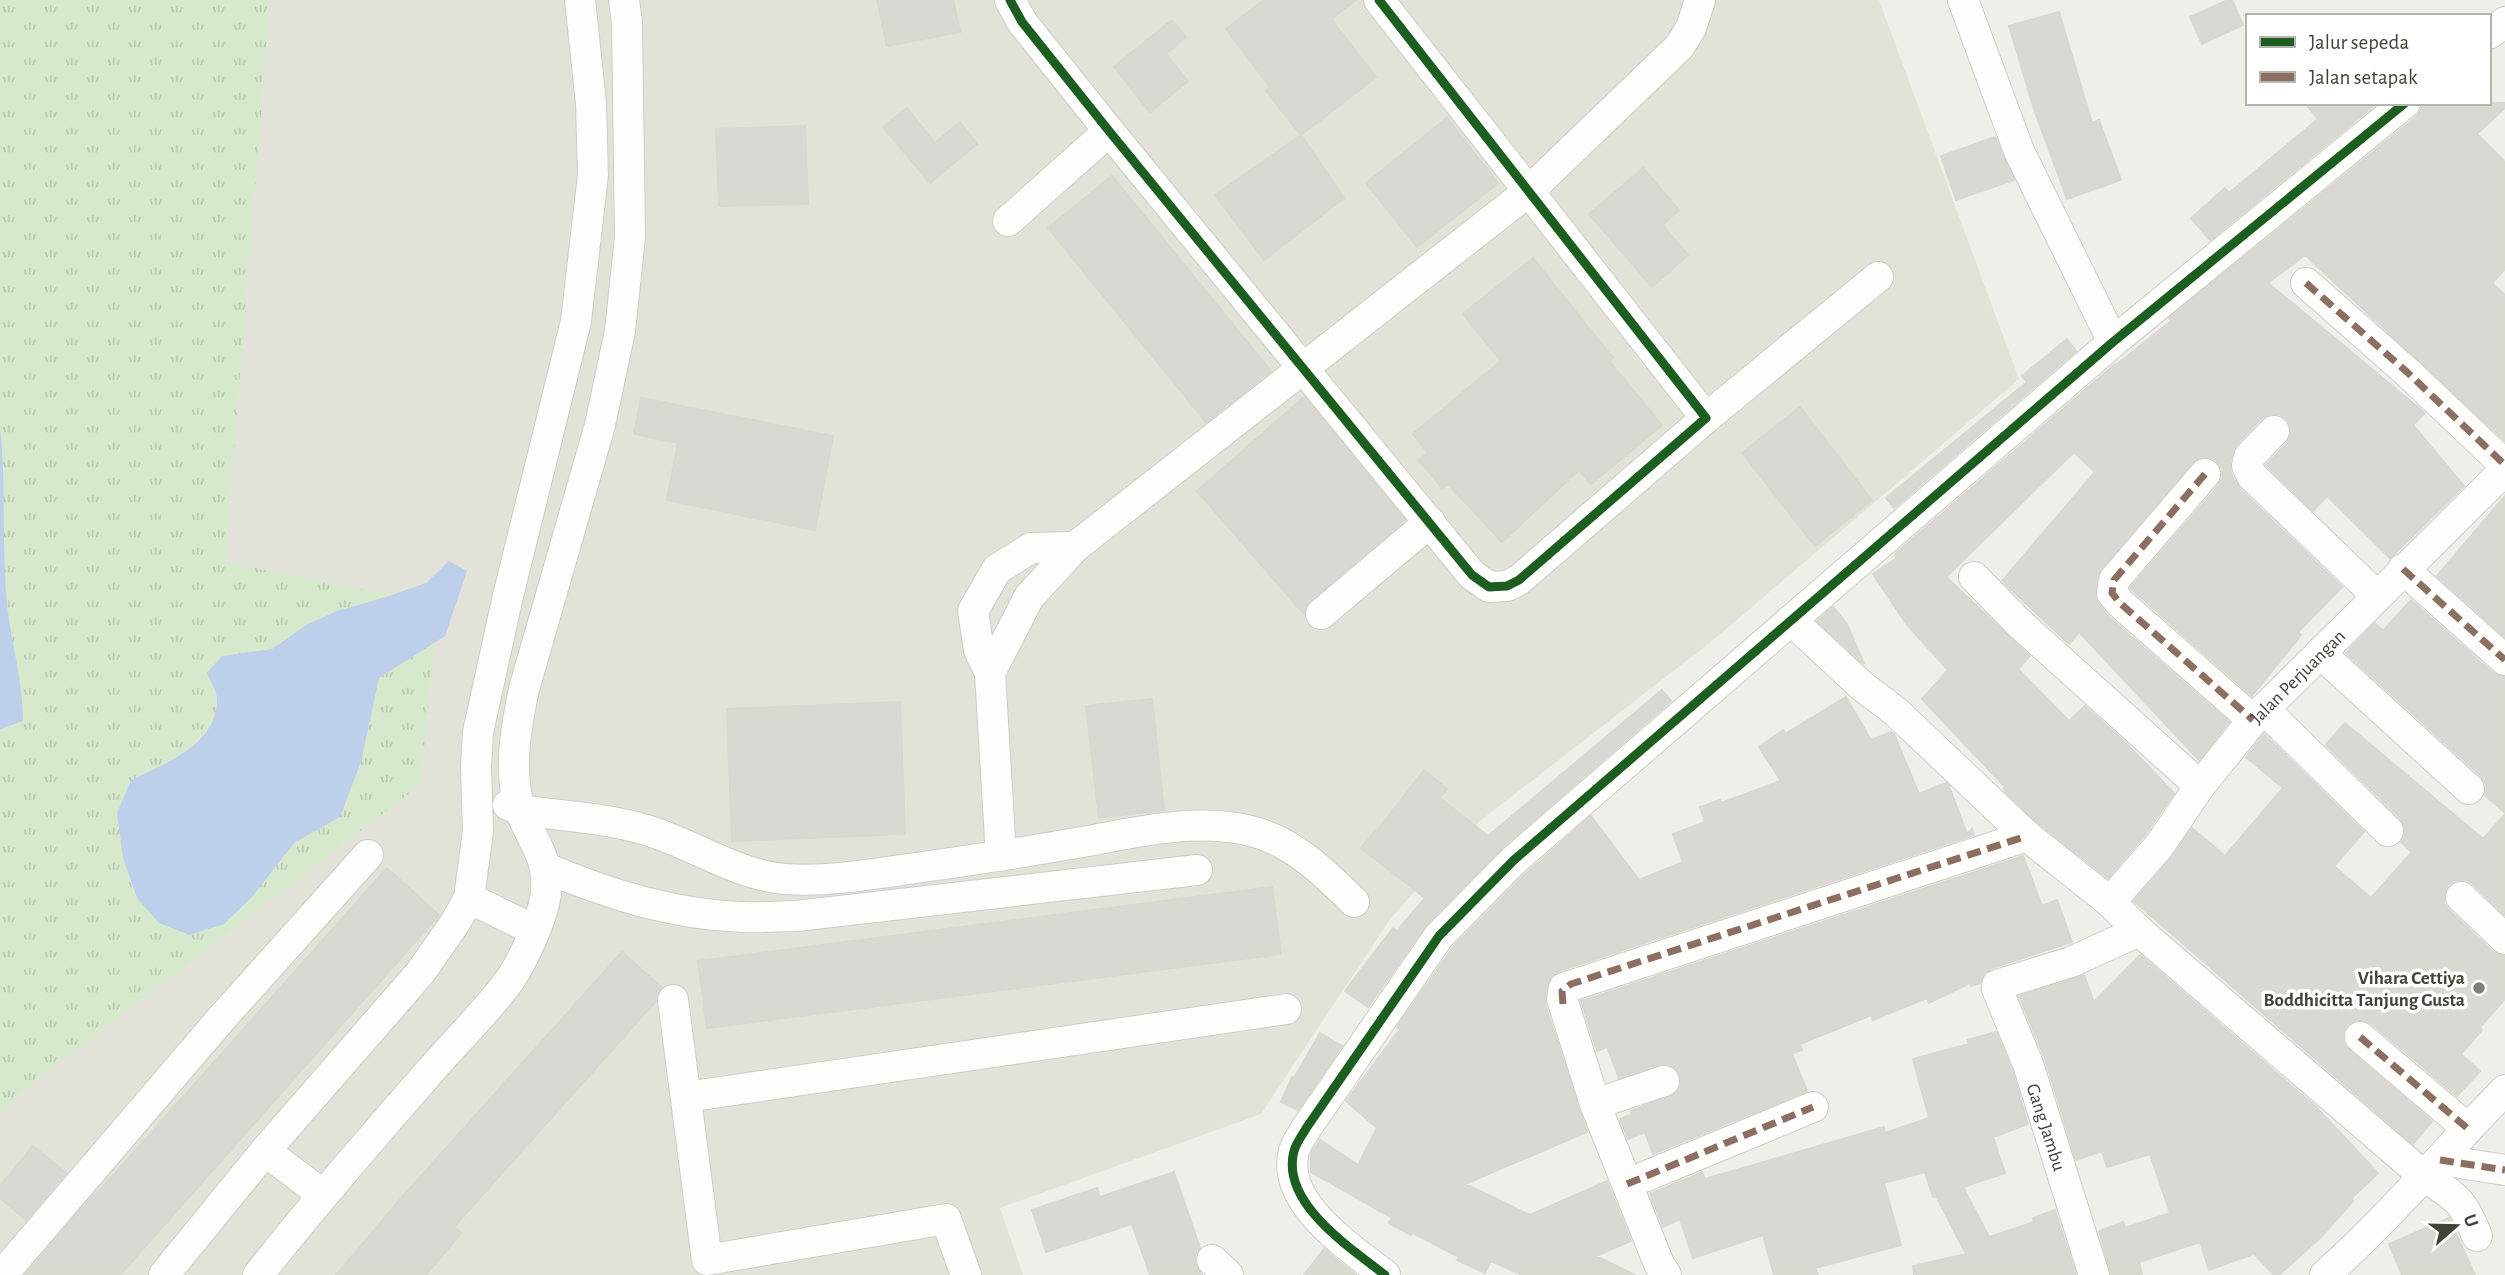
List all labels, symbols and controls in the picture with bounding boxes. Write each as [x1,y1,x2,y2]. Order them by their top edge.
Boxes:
legend [2246,14,2491,105]
text: Jalur sepeda [2309,32,2409,53]
text: Jalan setapak [2309,67,2418,88]
street label: Jalan Perjuangan [2247,626,2349,728]
place label: Vihara Cettiya Boddhicitta Tanjung Gusta [2264,969,2465,1010]
marker: Vihara Cettiya Boddhicitta Tanjung Gusta [2471,980,2487,996]
street label: Gang Jambu [2023,1081,2069,1174]
north arrow [2421,1191,2491,1261]
text: U [2460,1212,2482,1230]

